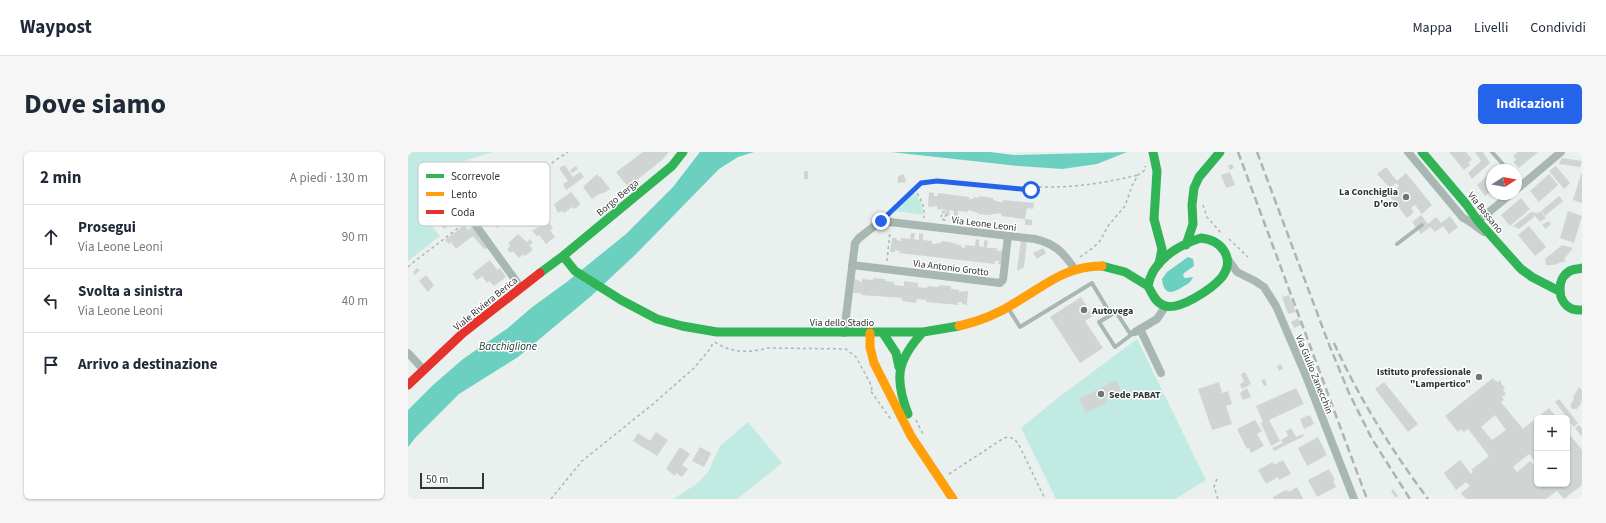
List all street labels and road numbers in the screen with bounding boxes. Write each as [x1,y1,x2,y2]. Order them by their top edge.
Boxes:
street label: Borgo Berga [594,176,642,220]
street label: Via Bassano [1464,189,1506,236]
street label: Via Leone Leoni [951,213,1017,235]
street label: Via Antonio Grotto [912,256,990,280]
street label: Viale Riviera Berica [451,273,521,334]
street label: Via dello Stadio [810,316,874,330]
street label: Via Giulio Zanecchin [1292,333,1336,416]

